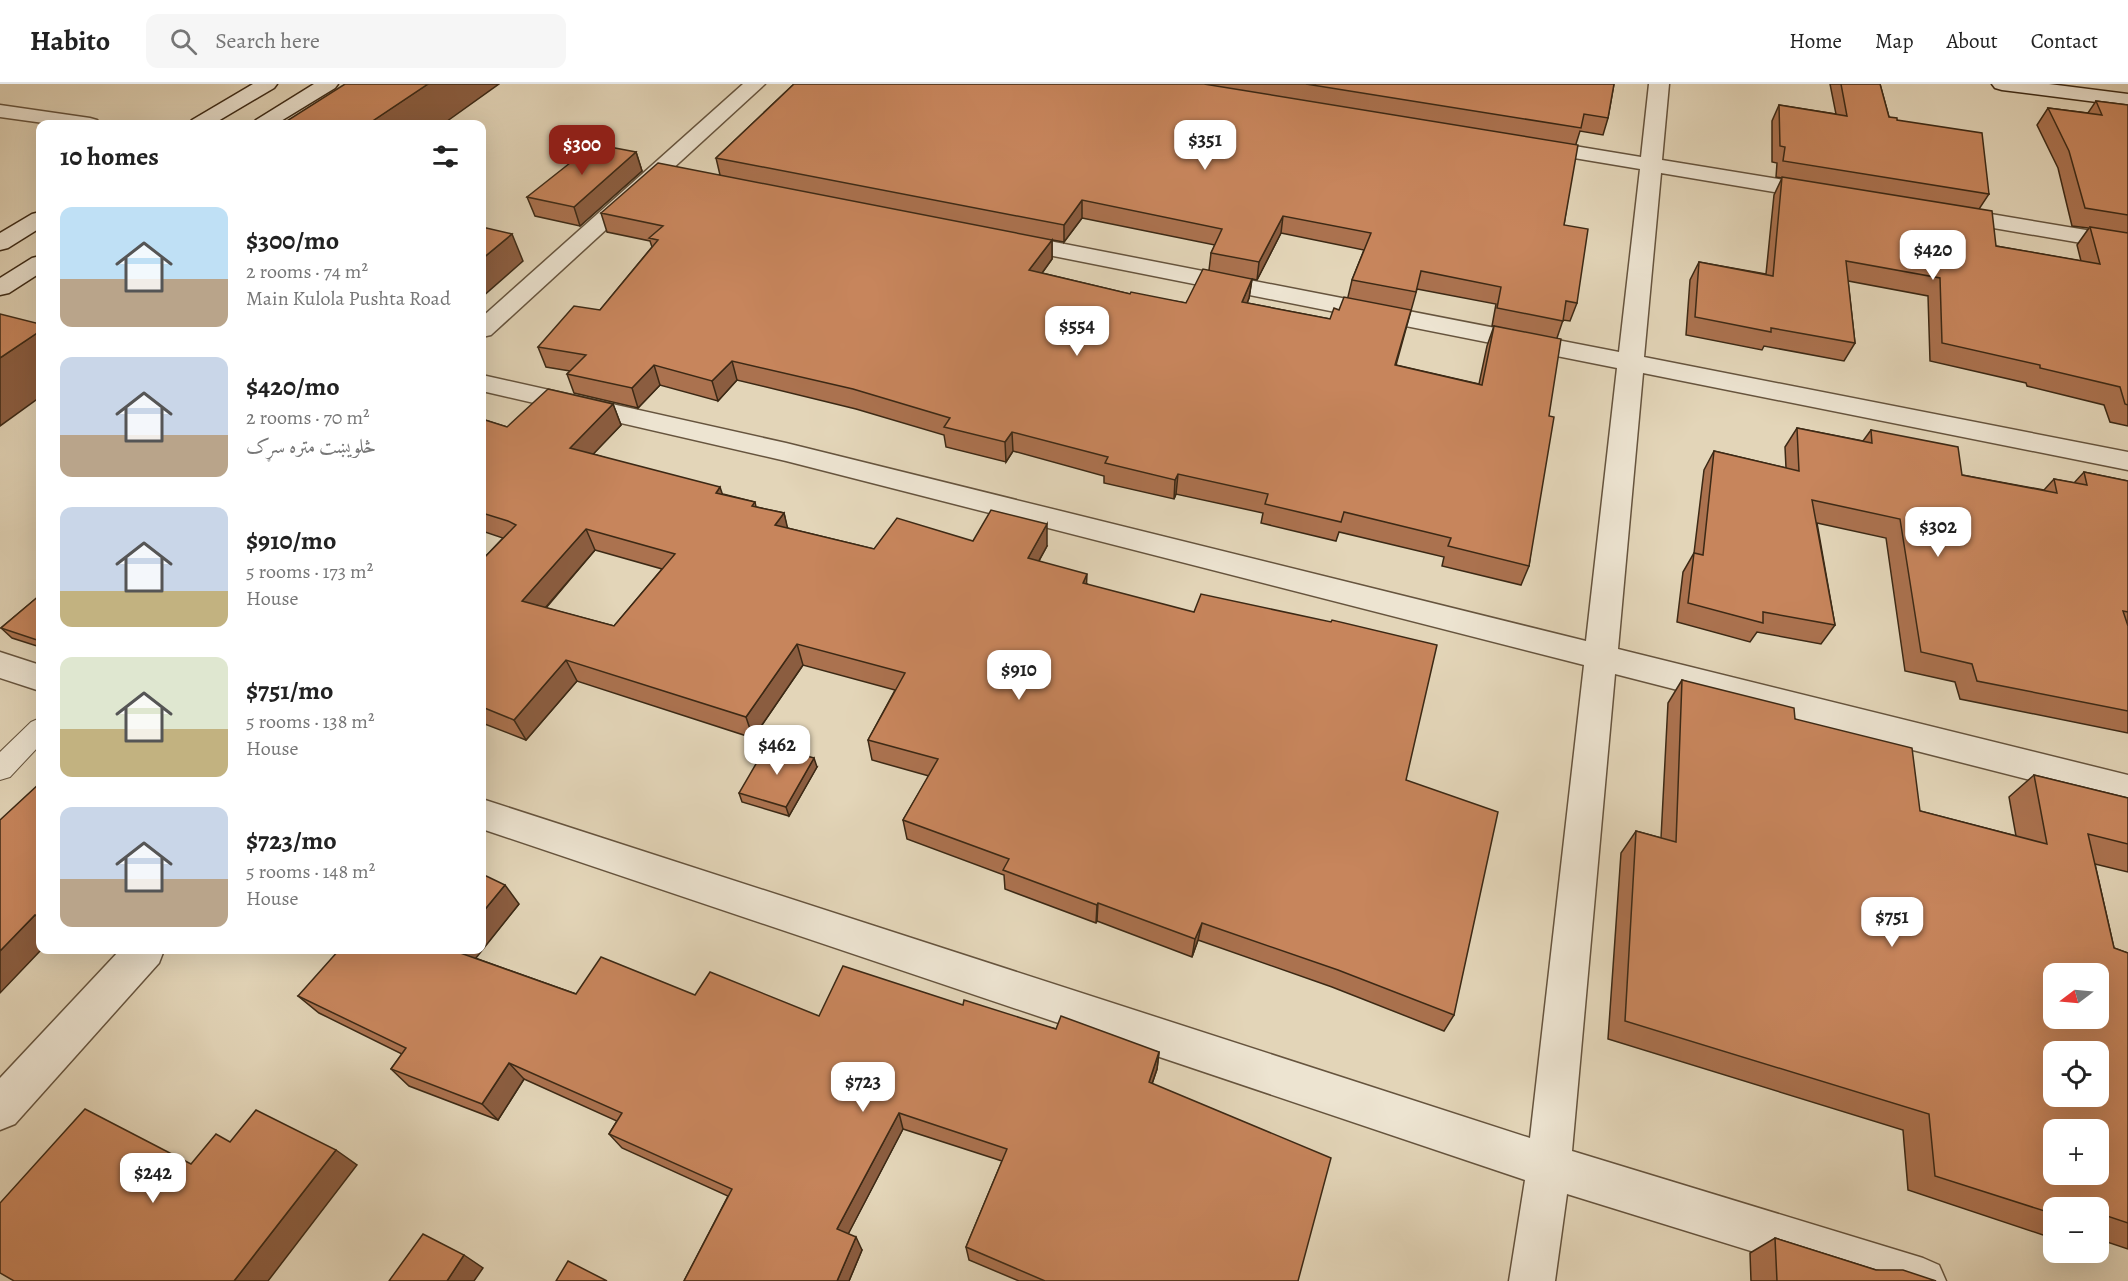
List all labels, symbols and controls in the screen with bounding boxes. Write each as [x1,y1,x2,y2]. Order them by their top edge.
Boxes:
search box [146,14,566,68]
text: Habito [30,22,110,60]
icon: search [167,25,200,58]
text: Search here [215,26,320,56]
text: Home [1789,27,1842,55]
text: Map [1875,27,1913,55]
text: About [1946,27,1998,55]
text: Contact [2031,27,2098,55]
pin: $351 [1169,120,1241,171]
pin: $300 [546,125,618,176]
text: $351 [1188,126,1222,153]
text: $300 [563,131,601,158]
text: 10 homes [60,139,159,174]
icon: filters [429,140,462,173]
text: $300/mo [246,223,339,258]
pin: $420 [1897,230,1969,281]
icon: home [108,231,180,303]
text: $420 [1914,236,1952,263]
text: 2 rooms · 74 m² [246,258,368,285]
text: Main Kulola Pushta Road [246,285,451,312]
pin: $554 [1041,306,1113,357]
text: $554 [1059,312,1095,339]
text: $420/mo [246,369,340,404]
icon: home [108,381,180,453]
text: 2 rooms · 70 m² [246,404,370,431]
text: څلویښت متره سړک [246,433,376,460]
pin: $302 [1902,507,1974,558]
text: $302 [1919,513,1957,540]
text: $910/mo [246,523,336,558]
icon: home [108,531,180,603]
text: 5 rooms · 173 m² [246,558,373,585]
text: House [246,585,298,612]
pin: $910 [983,650,1055,701]
text: $910 [1001,656,1037,683]
text: $751/mo [246,673,333,708]
icon: home [108,681,180,753]
text: 5 rooms · 138 m² [246,708,375,735]
pin: $462 [741,725,813,776]
text: $462 [758,731,796,758]
text: House [246,735,298,762]
text: $723/mo [246,823,337,858]
icon: home [108,831,180,903]
text: 5 rooms · 148 m² [246,858,375,885]
text: House [246,885,298,912]
pin: $751 [1856,897,1928,948]
text: $751 [1875,903,1909,930]
north arrow [2043,963,2109,1029]
map controls [2043,963,2109,1263]
button: locate [2043,1041,2109,1107]
pin: $723 [827,1062,899,1113]
text: $723 [845,1068,881,1095]
button: + [2043,1119,2109,1185]
pin: $242 [117,1153,189,1204]
text: $242 [134,1159,172,1186]
button: − [2043,1197,2109,1263]

